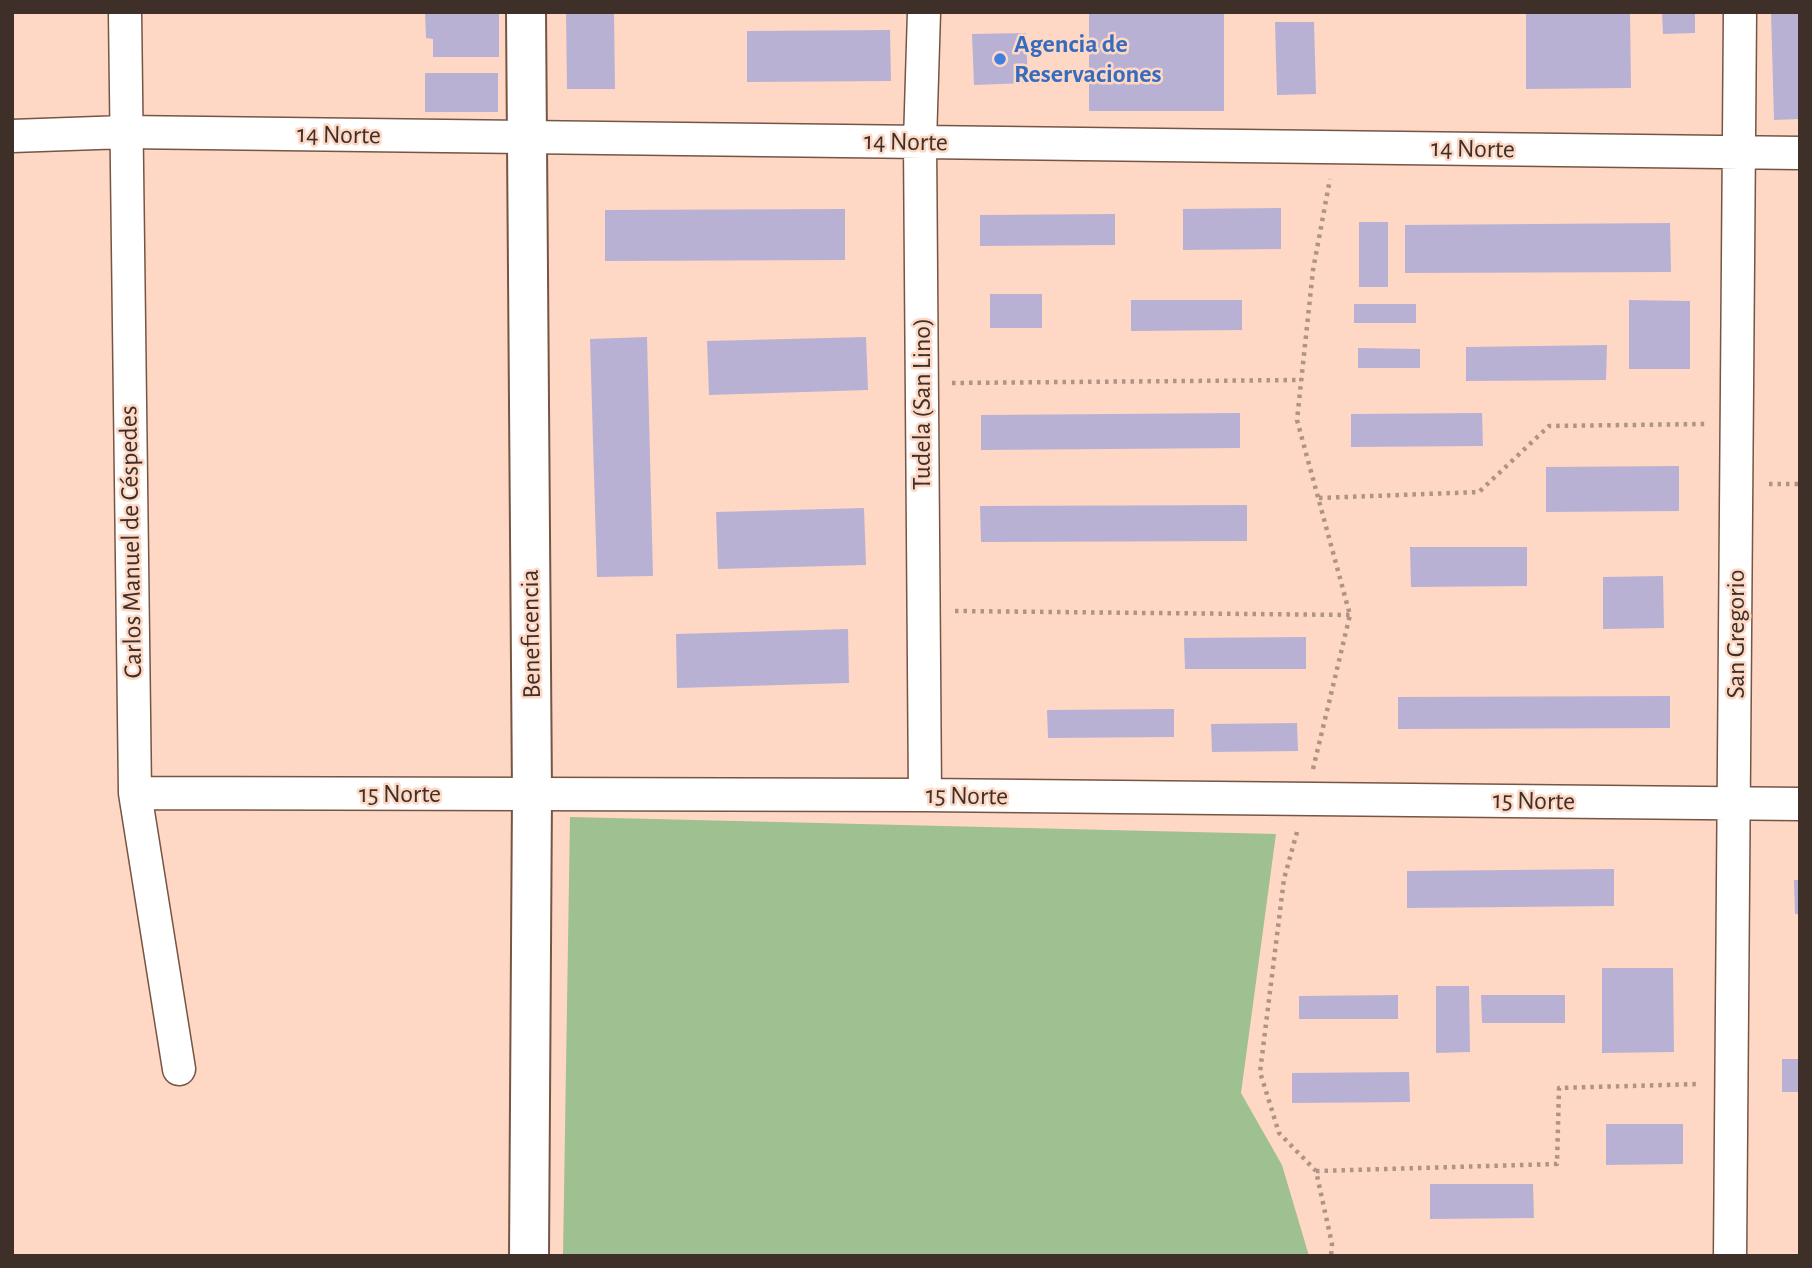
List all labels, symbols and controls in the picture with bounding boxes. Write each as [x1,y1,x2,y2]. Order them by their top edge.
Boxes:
place label: Agencia de Reservaciones [1014,28,1161,90]
marker: Agencia de Reservaciones [992,51,1008,67]
street label: 14 Norte [297,119,381,151]
street label: 14 Norte [864,126,948,158]
street label: 14 Norte [1431,133,1515,165]
street label: Tudela (San Lino) [906,318,938,490]
street label: Carlos Manuel de Céspedes [113,405,149,679]
street label: Beneficencia [514,569,548,699]
street label: San Gregorio [1720,569,1752,699]
street label: 15 Norte [359,778,441,810]
street label: 15 Norte [926,780,1008,812]
street label: 15 Norte [1493,785,1575,817]

